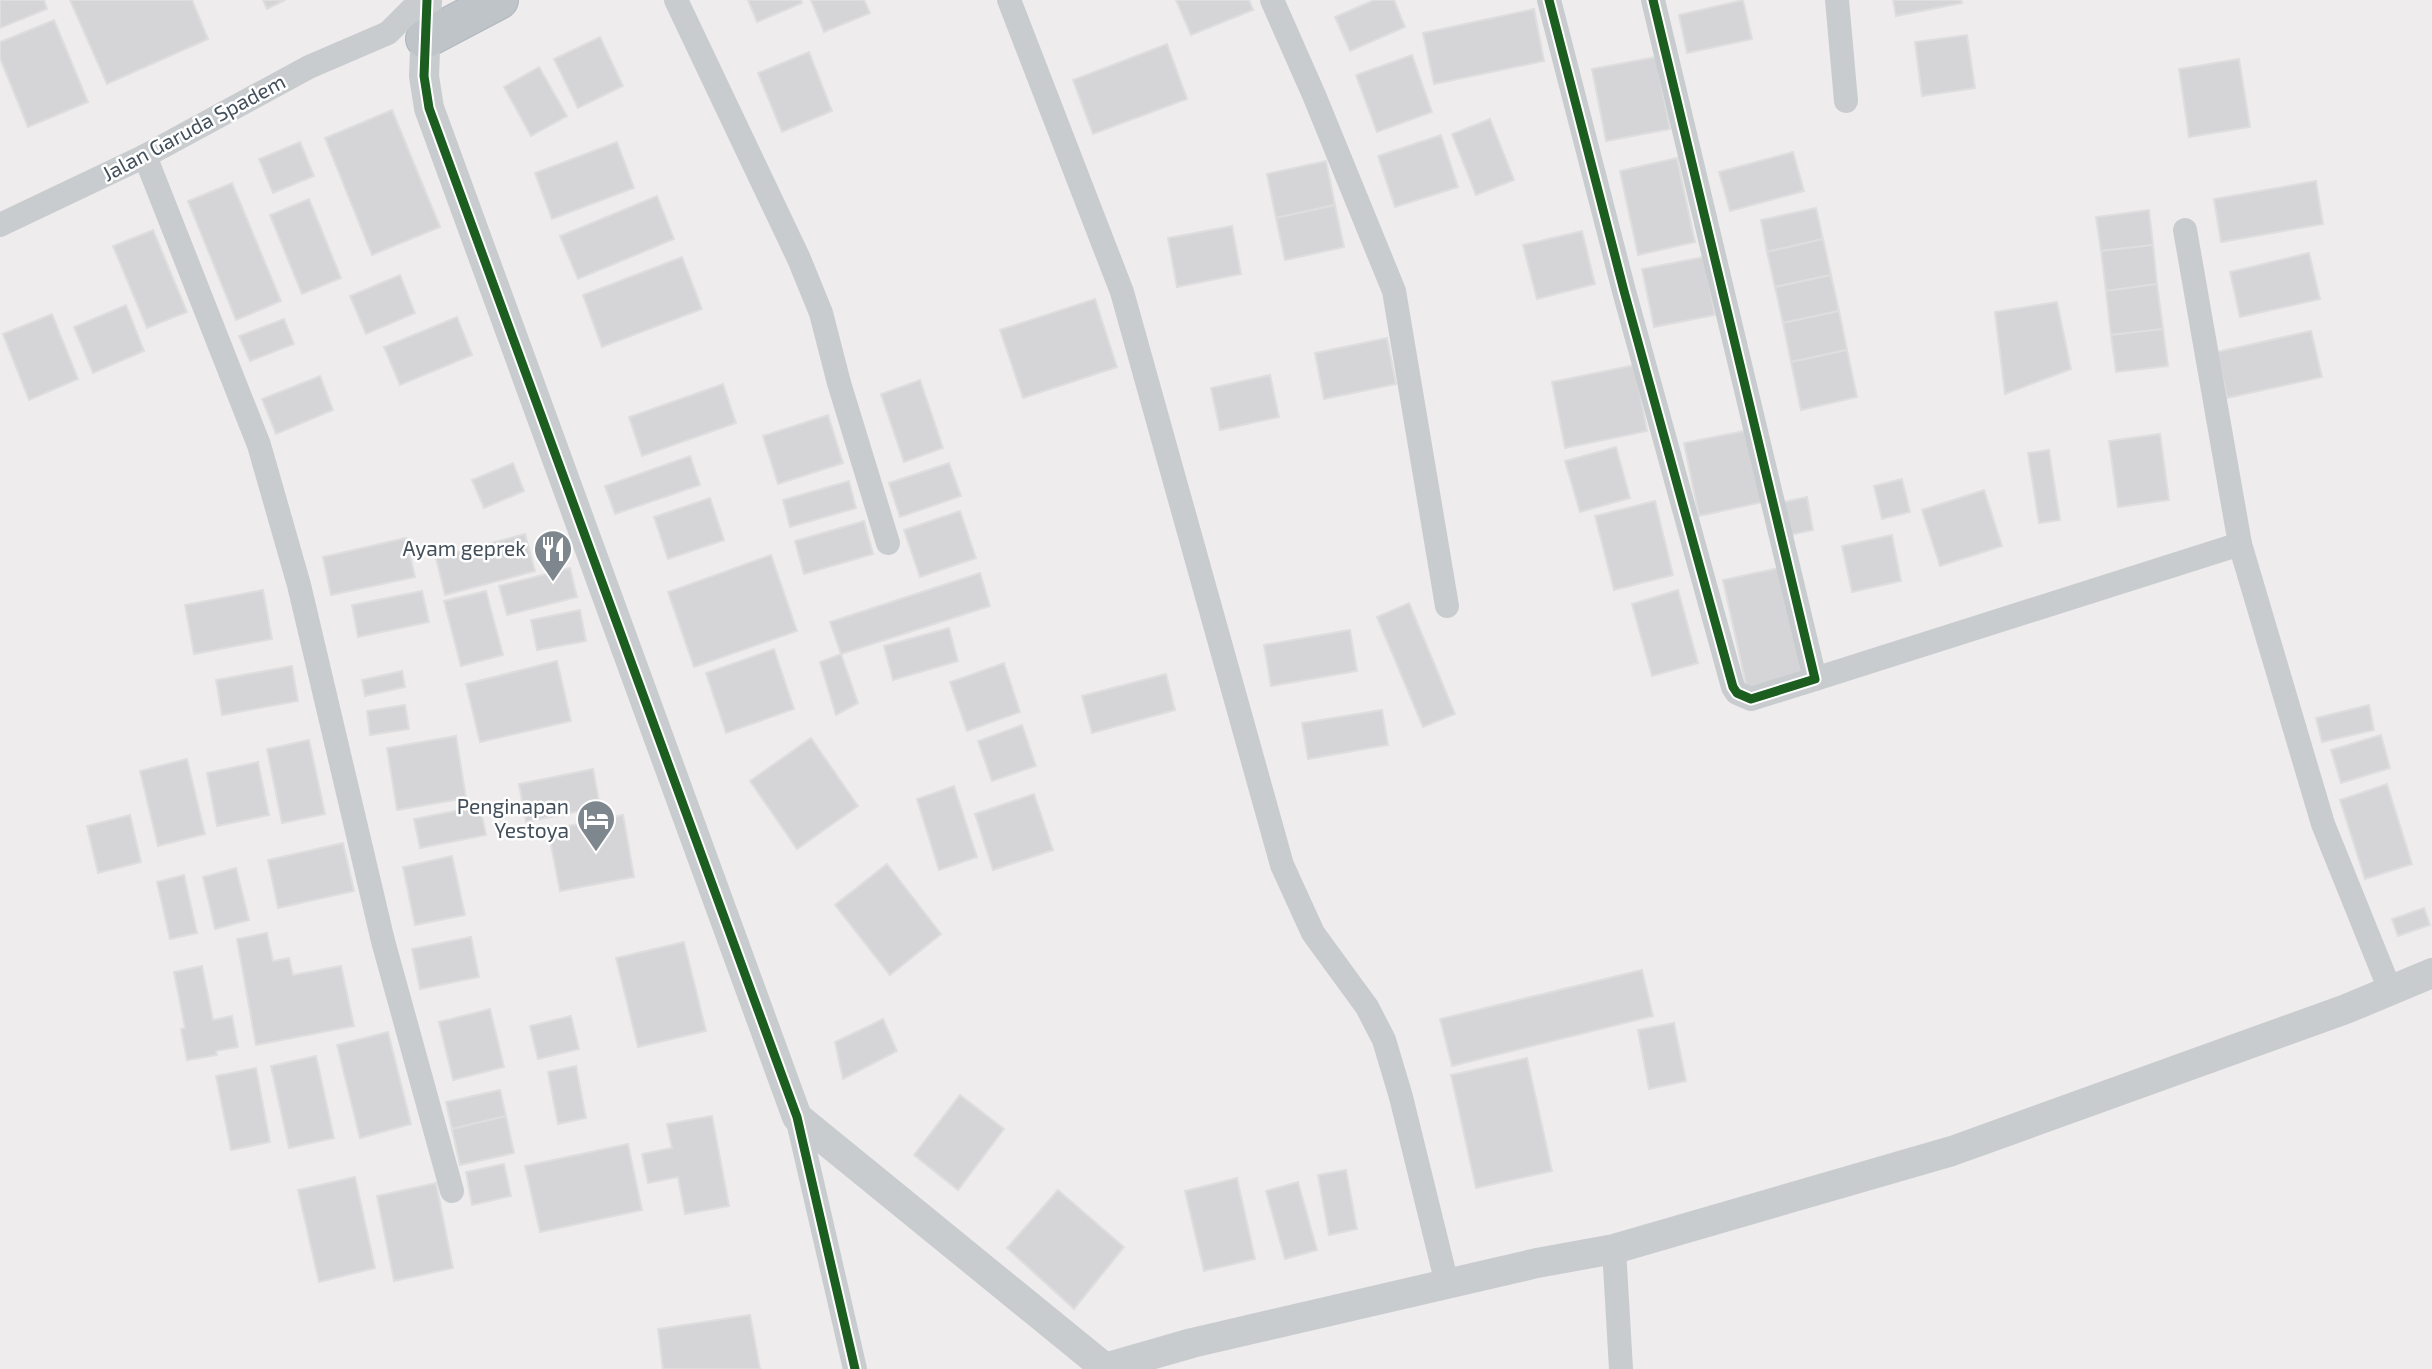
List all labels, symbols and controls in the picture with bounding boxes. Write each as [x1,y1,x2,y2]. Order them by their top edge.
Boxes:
street label: Jalan Garuda Spadem [97,68,289,186]
restaurant icon: Ayam geprek [532,528,574,583]
place label: Ayam geprek [403,535,526,560]
place label: Penginapan Yestoya [457,793,569,842]
hotel icon: Penginapan Yestoya [575,798,617,853]

